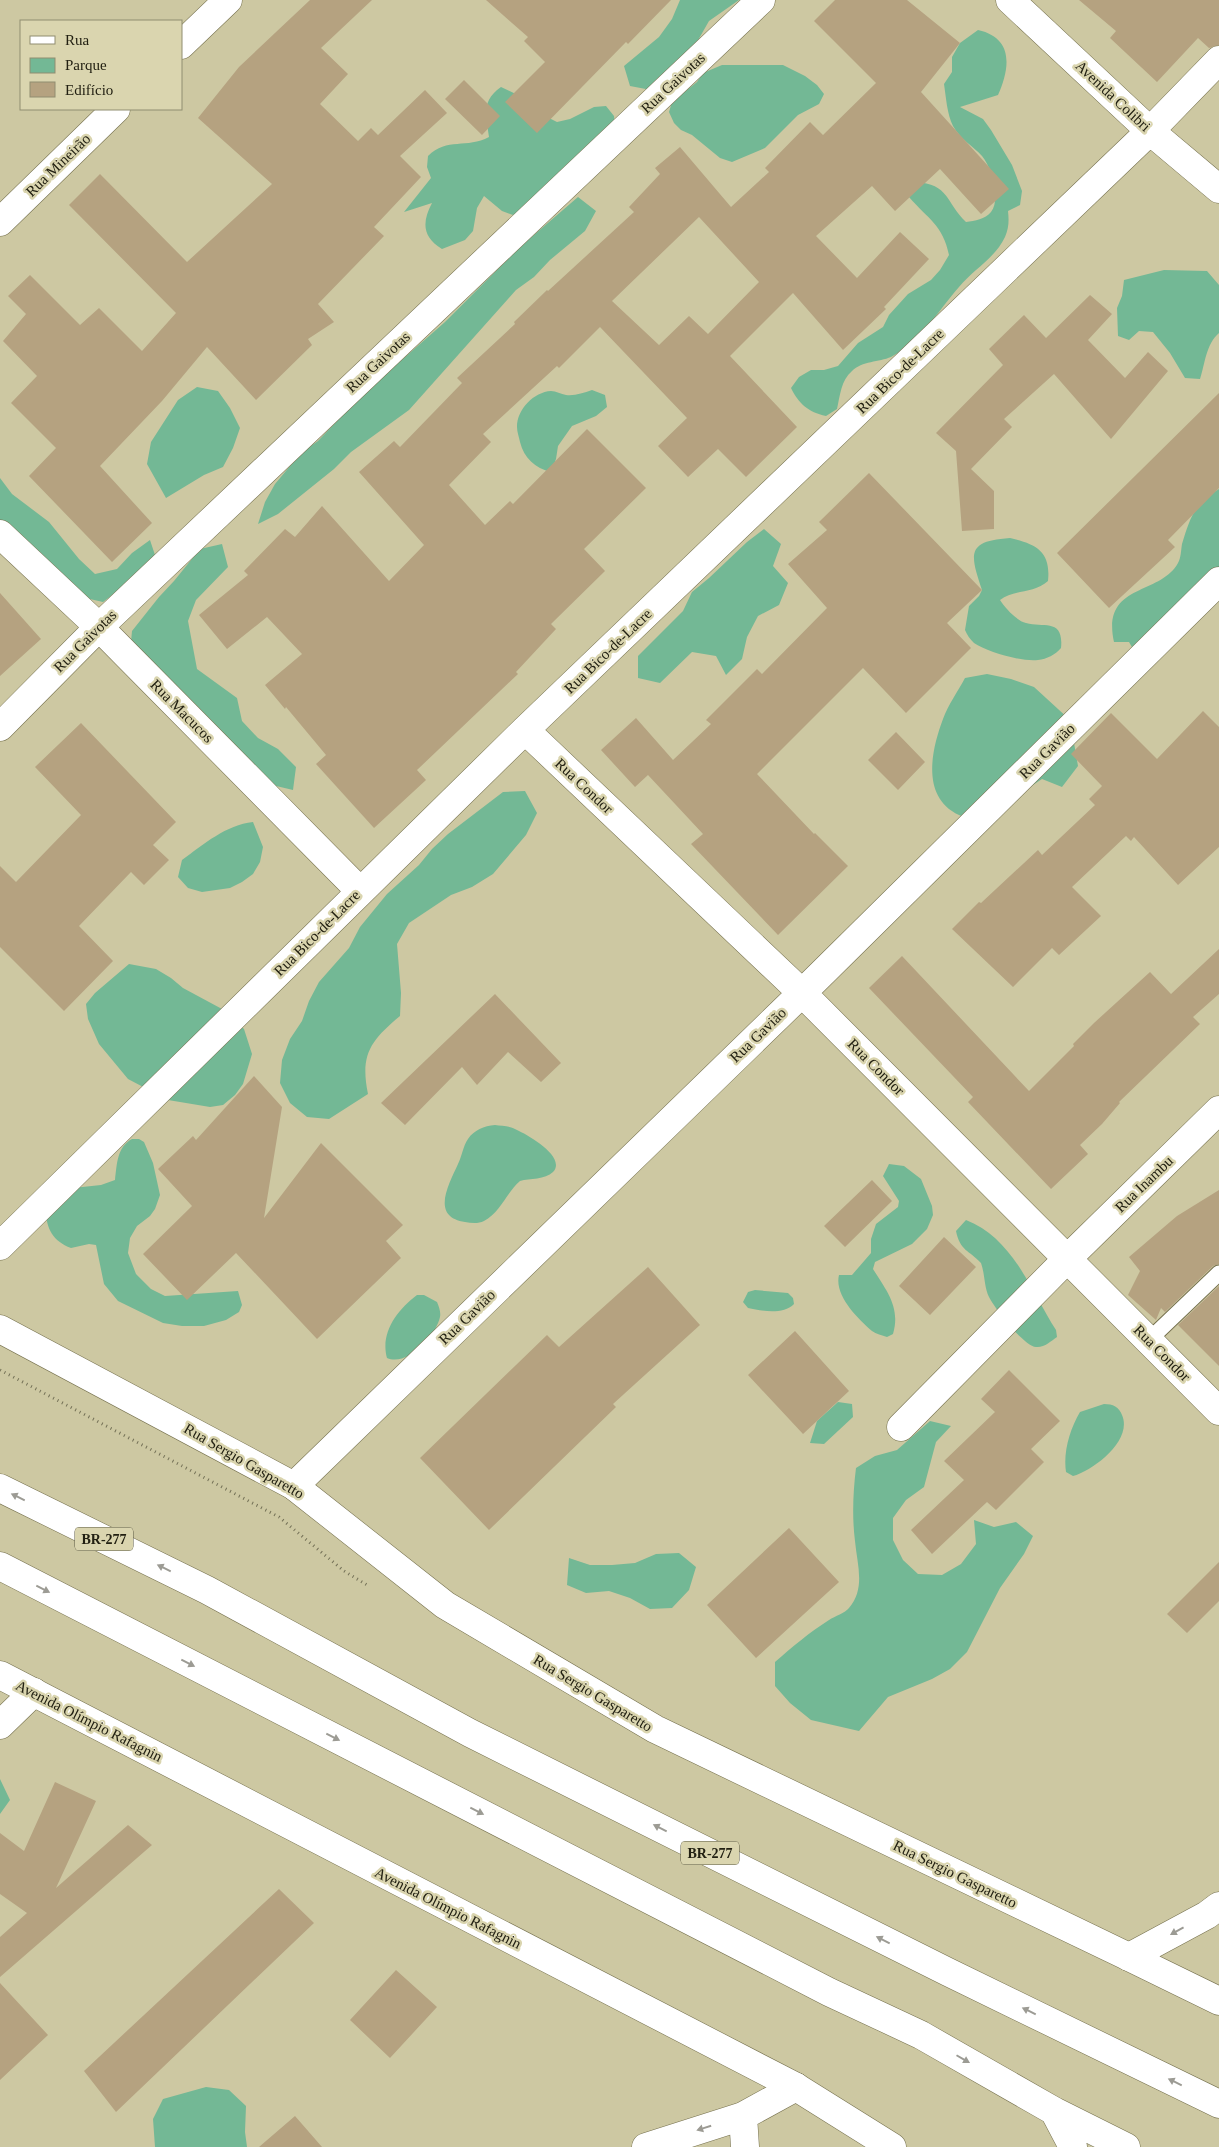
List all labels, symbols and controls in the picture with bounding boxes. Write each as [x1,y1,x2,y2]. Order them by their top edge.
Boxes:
legend [20,20,182,110]
text: Rua [65,32,90,48]
street label: Rua Gaivotas [638,49,708,117]
text: Parque [65,57,107,73]
street label: Avenida Colibri [1072,57,1154,135]
text: Edifício [65,82,113,98]
street label: Rua Mineirão [23,130,93,200]
street label: Rua Bico-de-Lacre [853,325,947,417]
street label: Rua Gaivotas [343,328,413,396]
street label: Rua Bico-de-Lacre [561,605,655,697]
street label: Rua Gaivotas [51,607,119,675]
street label: Rua Macucos [147,676,217,746]
street label: Rua Gavião [1016,720,1078,782]
street label: Rua Condor [552,755,616,817]
street label: Rua Bico-de-Lacre [271,887,363,979]
street label: Rua Gavião [727,1005,789,1065]
street label: Rua Condor [845,1036,907,1098]
street label: Rua Inambu [1112,1152,1176,1215]
street label: Rua Gavião [436,1287,498,1347]
street label: Rua Condor [1131,1322,1193,1384]
street label: Rua Sergio Gasparetto [181,1420,307,1502]
one-way arrow [11,1492,25,1500]
road number: BR-277 [75,1528,133,1550]
one-way arrow [157,1564,171,1572]
one-way arrow [36,1585,51,1593]
street label: Rua Sergio Gasparetto [531,1651,655,1735]
one-way arrow [181,1659,195,1667]
street label: Avenida Olímpio Rafagnin [13,1677,165,1765]
one-way arrow [326,1733,340,1741]
one-way arrow [470,1807,485,1815]
one-way arrow [652,1824,667,1832]
street label: Rua Sergio Gasparetto [891,1837,1019,1911]
road number: BR-277 [681,1842,739,1865]
street label: Avenida Olímpio Rafagnin [372,1864,524,1952]
one-way arrow [1170,1927,1185,1935]
one-way arrow [876,1935,890,1943]
one-way arrow [1022,2007,1036,2015]
one-way arrow [956,2055,970,2064]
one-way arrow [1168,2078,1182,2086]
one-way arrow [696,2125,711,2133]

